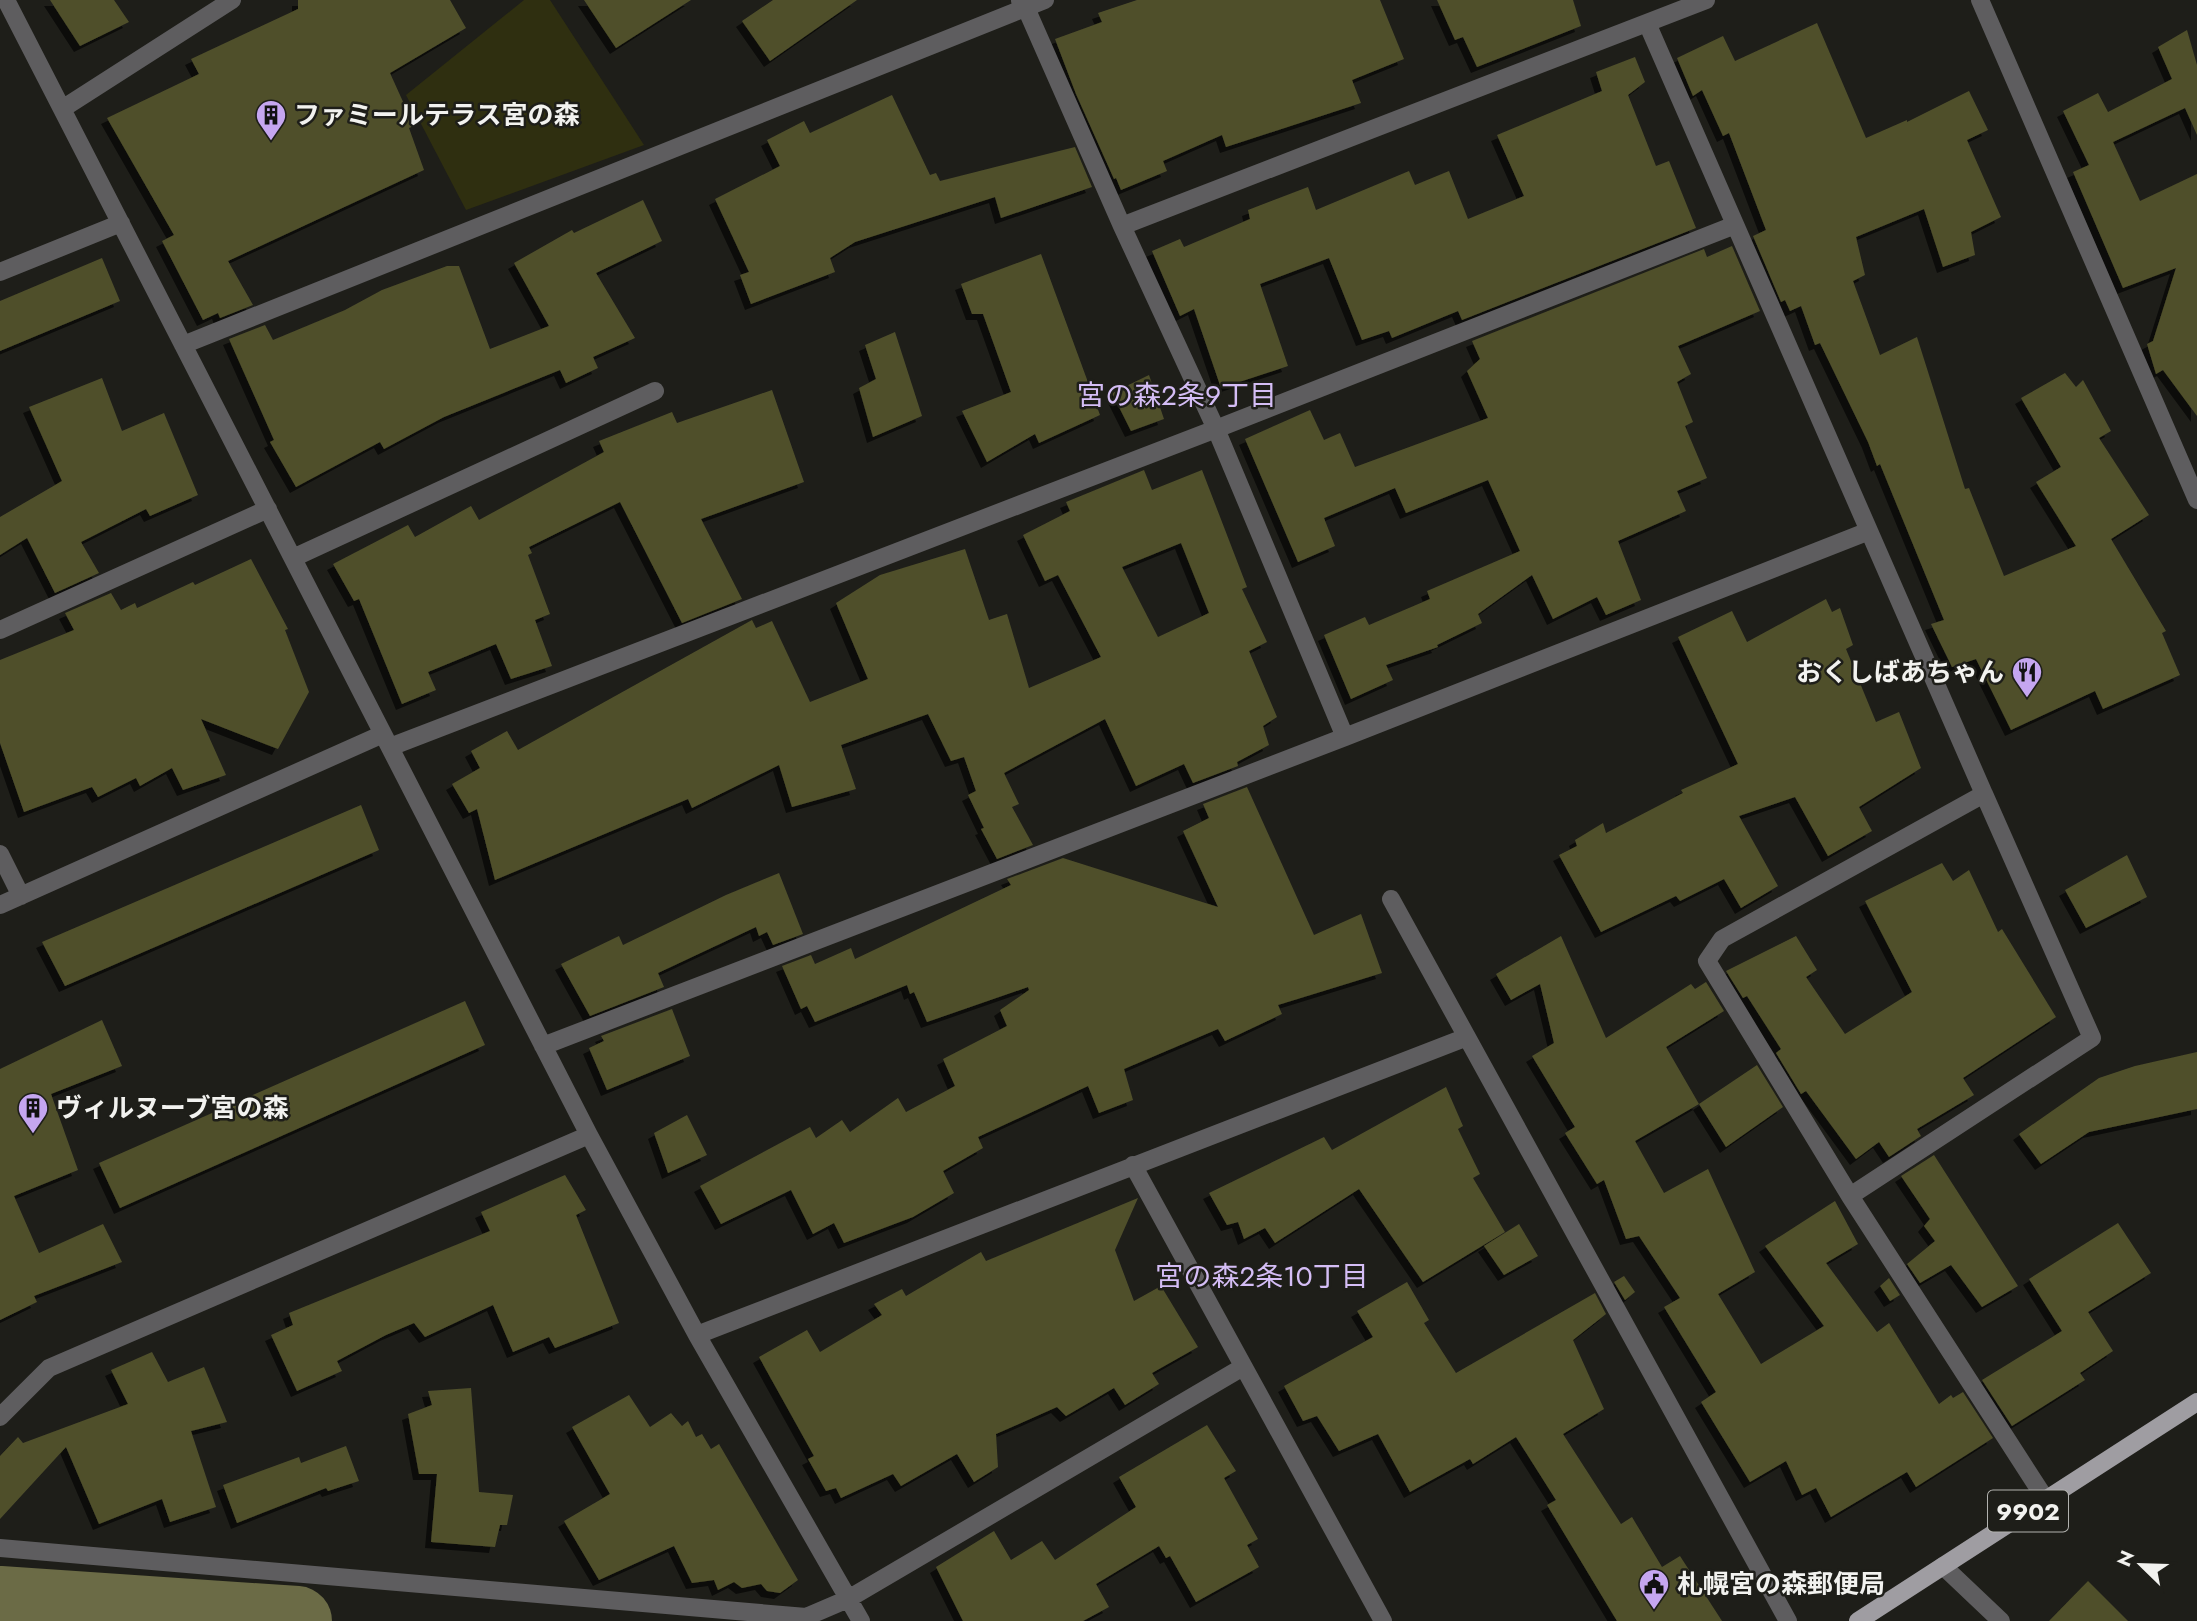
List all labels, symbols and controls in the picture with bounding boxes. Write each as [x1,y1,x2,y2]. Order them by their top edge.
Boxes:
place label: ファミールテラス宮の森 [294,96,579,134]
building icon: ファミールテラス宮の森 [254,98,288,142]
district label: 宮の森2条9丁目 [1077,375,1277,416]
place label: おくしばあちゃん [1796,653,2004,691]
restaurant icon: おくしばあちゃん [2010,655,2044,699]
place label: ヴィルヌーブ宮の森 [56,1089,288,1127]
building icon: ヴィルヌーブ宮の森 [16,1091,50,1135]
district label: 宮の森2条10丁目 [1155,1256,1369,1297]
road number: 9902 [1988,1490,2068,1532]
north arrow [2106,1530,2176,1600]
text: N [2110,1546,2141,1571]
place label: 札幌宮の森郵便局 [1677,1565,1885,1603]
public building icon: 札幌宮の森郵便局 [1637,1567,1671,1611]

